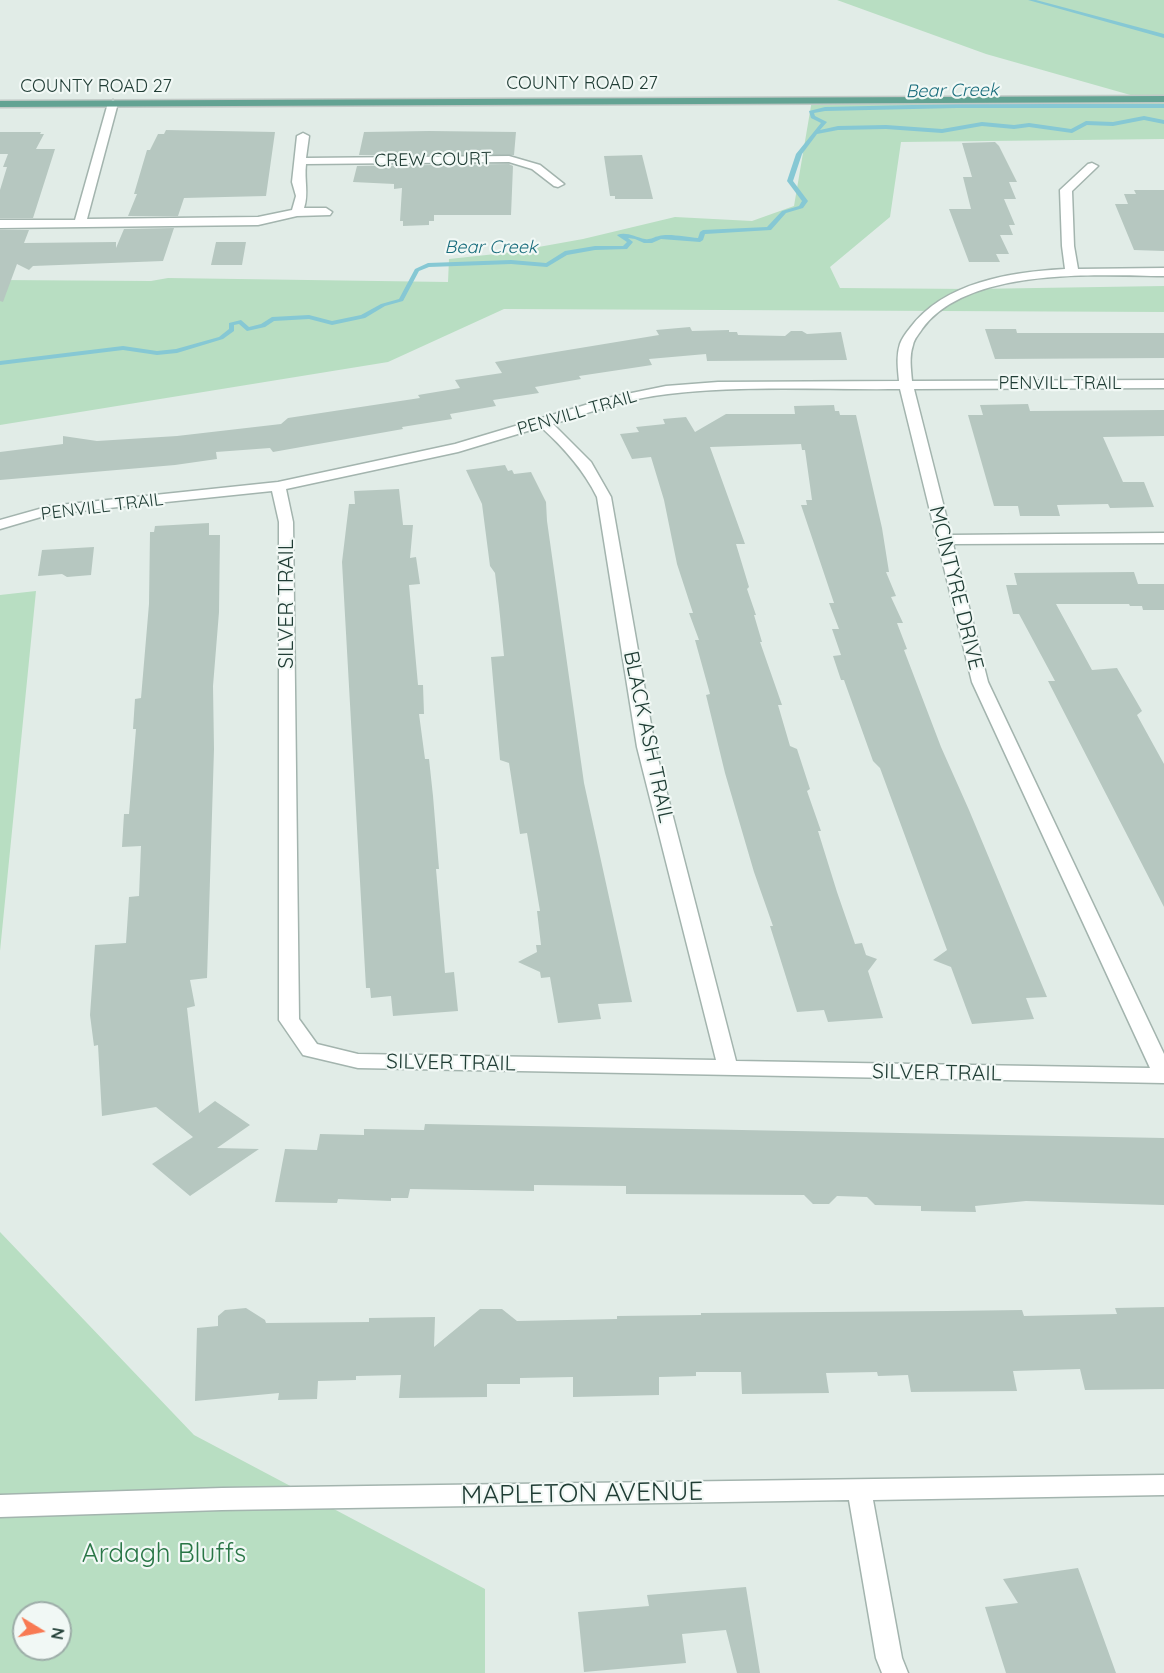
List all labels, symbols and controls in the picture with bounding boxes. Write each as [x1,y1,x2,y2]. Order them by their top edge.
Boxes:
street label: COUNTY ROAD 27 [506,73,658,95]
street label: COUNTY ROAD 27 [20,76,172,98]
water label: Bear Creek [905,79,999,103]
street label: CREW COURT [374,148,492,172]
water label: Bear Creek [445,237,537,259]
street label: PENVILL TRAIL [998,373,1122,395]
street label: PENVILL TRAIL [515,386,639,440]
street label: PENVILL TRAIL [40,489,164,525]
street label: MCINTYRE DRIVE [923,503,989,673]
street label: SILVER TRAIL [274,539,300,669]
street label: BLACK ASH TRAIL [617,649,679,825]
street label: SILVER TRAIL [386,1049,516,1077]
street label: SILVER TRAIL [872,1059,1002,1087]
street label: MAPLETON AVENUE [461,1476,703,1512]
park label: Ardagh Bluffs [82,1538,246,1570]
north arrow [12,1601,72,1661]
text: N [47,1626,69,1641]

